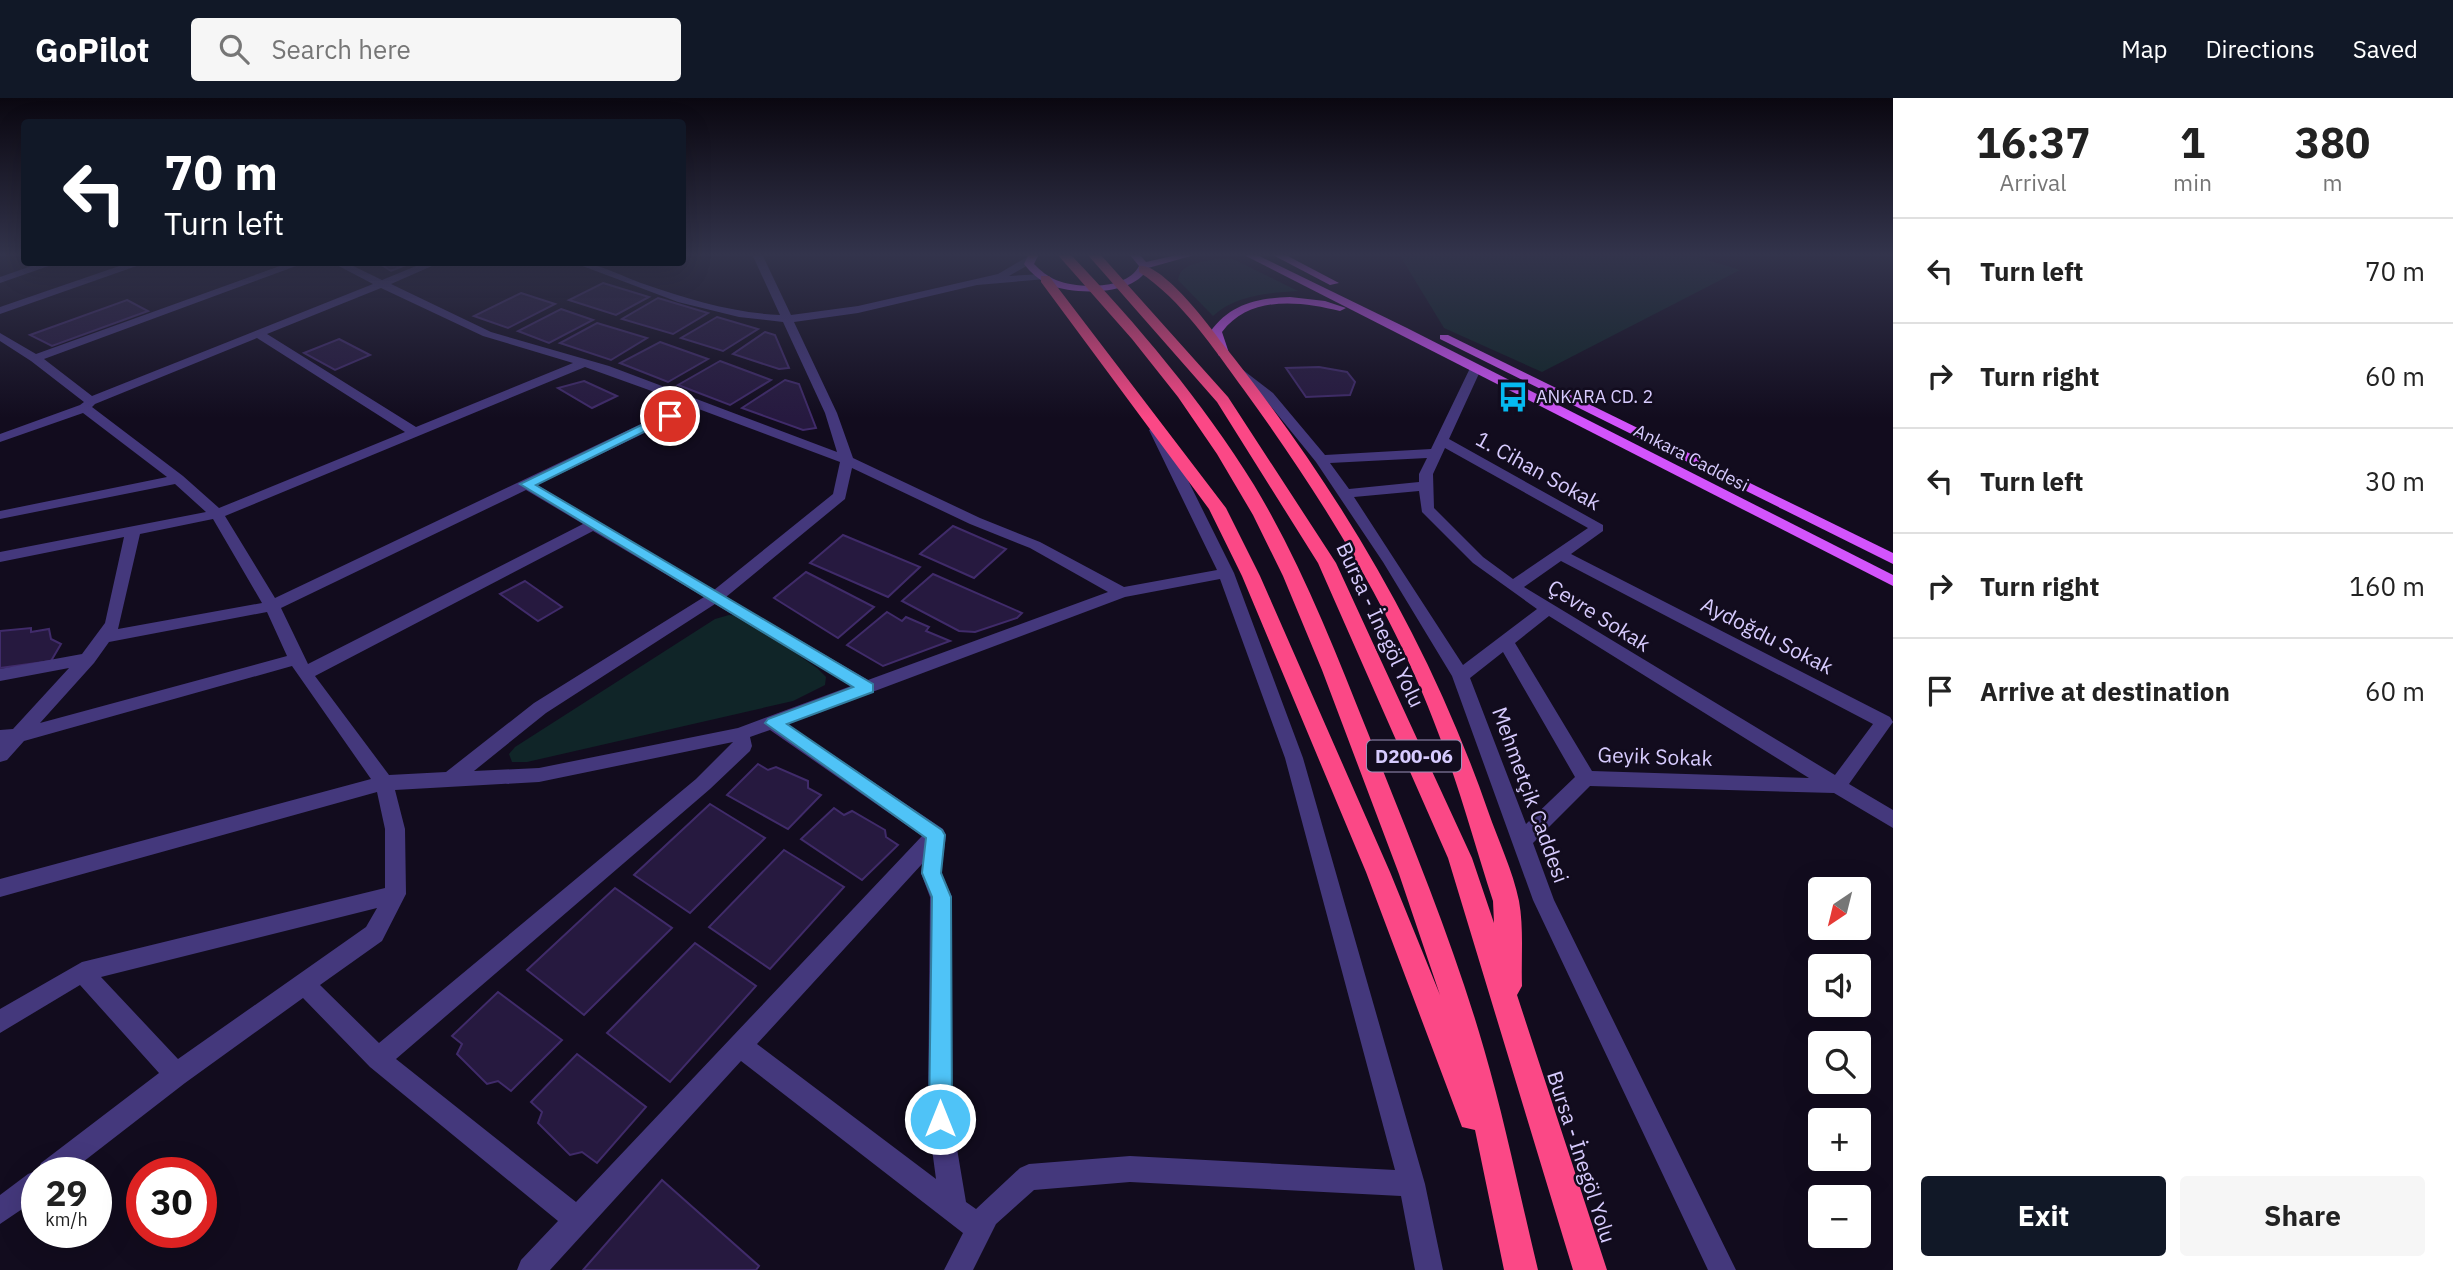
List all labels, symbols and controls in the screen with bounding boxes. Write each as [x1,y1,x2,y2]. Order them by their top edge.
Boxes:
search box [191,18,681,81]
text: GoPilot [35,28,149,71]
icon: search [215,30,253,68]
text: Search here [271,32,411,66]
text: Map [2121,33,2167,65]
text: Directions [2205,33,2315,65]
text: Saved [2353,33,2418,65]
text: 16:37 [1976,115,2090,170]
text: 1 [2180,115,2205,170]
text: 380 [2295,115,2370,170]
text: 70 m [164,140,278,203]
icon: left [49,147,140,238]
text: Arrival [2000,167,2067,197]
text: min [2173,167,2212,197]
text: m [2322,167,2343,197]
text: Turn left [164,202,284,244]
icon: left [1921,252,1959,290]
text: Turn left [1980,254,2083,288]
text: 70 m [2365,254,2425,288]
icon: right [1921,357,1959,395]
text: Turn right [1980,359,2099,393]
text: 60 m [2365,359,2425,393]
bus stop icon: ANKARA CD. 2 [1496,380,1530,414]
place label: ANKARA CD. 2 [1536,385,1653,408]
pin [640,386,700,446]
icon: arrive [651,397,689,435]
street label: Ankara Caddesi [1630,419,1753,496]
street label: 1. Cihan Sokak [1471,424,1606,516]
icon: left [1921,462,1959,500]
text: Turn left [1980,464,2083,498]
text: 30 m [2365,464,2425,498]
street label: Bursa - İnegöl Yolu [1330,537,1431,712]
icon: right [1921,567,1959,605]
text: Turn right [1980,569,2099,603]
text: 160 m [2349,569,2425,603]
street label: Çevre Sokak [1543,573,1656,658]
street label: Aydoğdu Sokak [1697,590,1838,680]
icon: arrive [1921,672,1959,710]
text: Arrive at destination [1980,674,2230,708]
text: 60 m [2365,674,2425,708]
street label: Mehmetçik Caddesi [1486,703,1576,886]
road number: D200-06 [1367,740,1461,772]
street label: Geyik Sokak [1597,740,1713,772]
north arrow [1808,877,1871,940]
map controls [1808,877,1871,1248]
button: sound [1808,954,1871,1017]
button: search [1808,1031,1871,1094]
street label: Bursa - İnegöl Yolu [1541,1067,1623,1246]
position arrow [903,1082,977,1156]
button: + [1808,1108,1871,1171]
speed limit sign: 30 [126,1157,217,1248]
text: 29 [45,1170,88,1216]
button: Exit [1921,1176,2166,1256]
button: Share [2180,1176,2425,1256]
button: − [1808,1185,1871,1248]
text: km/h [45,1208,88,1231]

